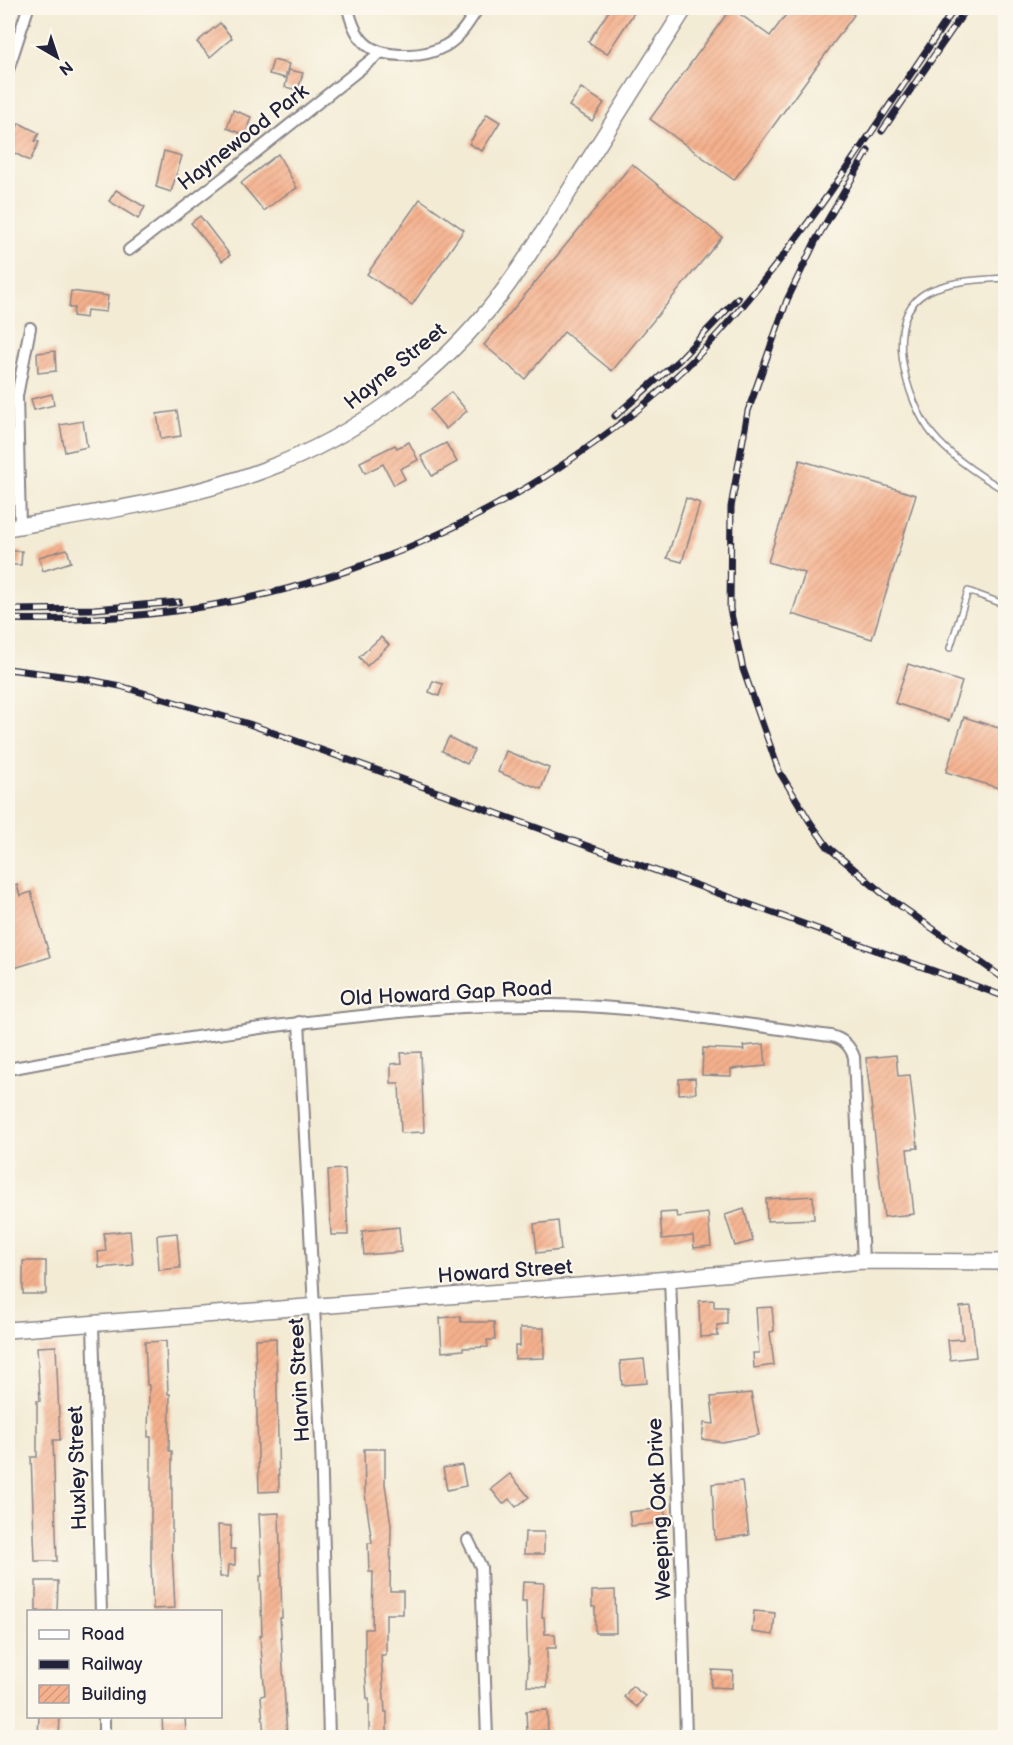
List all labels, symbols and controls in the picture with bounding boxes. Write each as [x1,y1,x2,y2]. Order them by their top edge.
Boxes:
north arrow [27,27,87,87]
text: N [55,56,76,79]
street label: Haynewood Park [173,78,314,196]
street label: Hayne Street [339,317,452,415]
street label: Old Howard Gap Road [339,975,553,1012]
street label: Howard Street [437,1254,574,1289]
street label: Harvin Street [284,1317,315,1443]
street label: Huxley Street [63,1405,92,1531]
street label: Weeping Oak Drive [642,1417,677,1601]
legend [27,1610,222,1718]
text: Road [81,1624,125,1645]
text: Railway [81,1654,143,1675]
text: Building [81,1684,147,1705]

